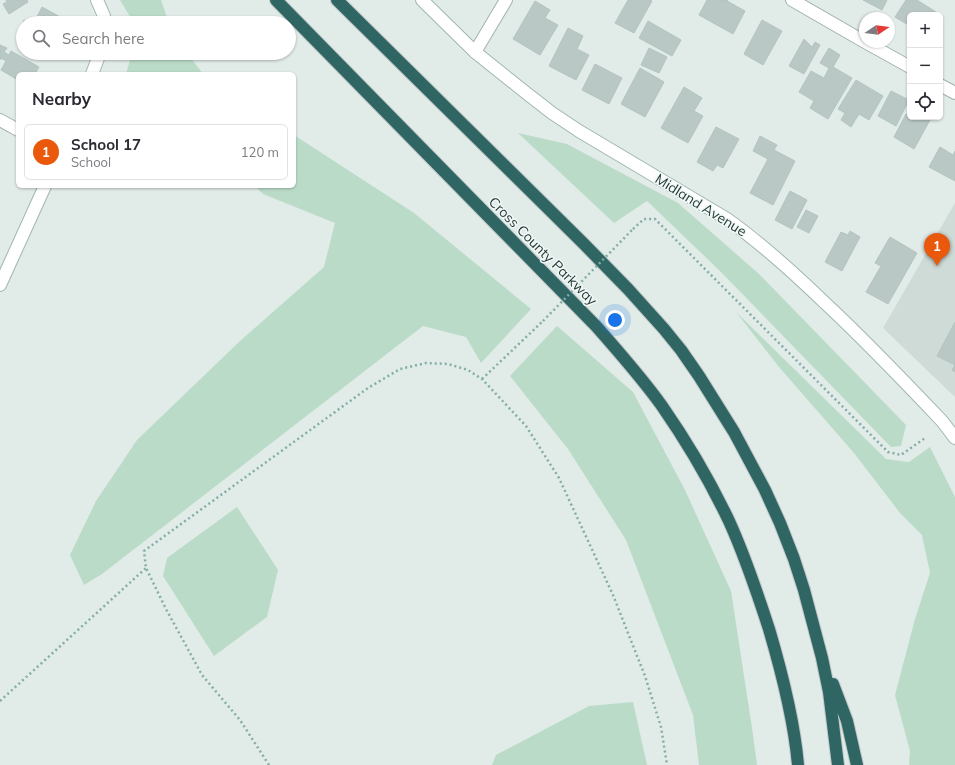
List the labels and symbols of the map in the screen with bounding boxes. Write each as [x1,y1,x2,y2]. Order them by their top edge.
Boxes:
north arrow [859,12,895,48]
street label: Midland Avenue [652,170,750,240]
street label: Cross County Parkway [485,193,602,310]
pin: 1 [924,233,950,266]
your location [605,310,625,330]

